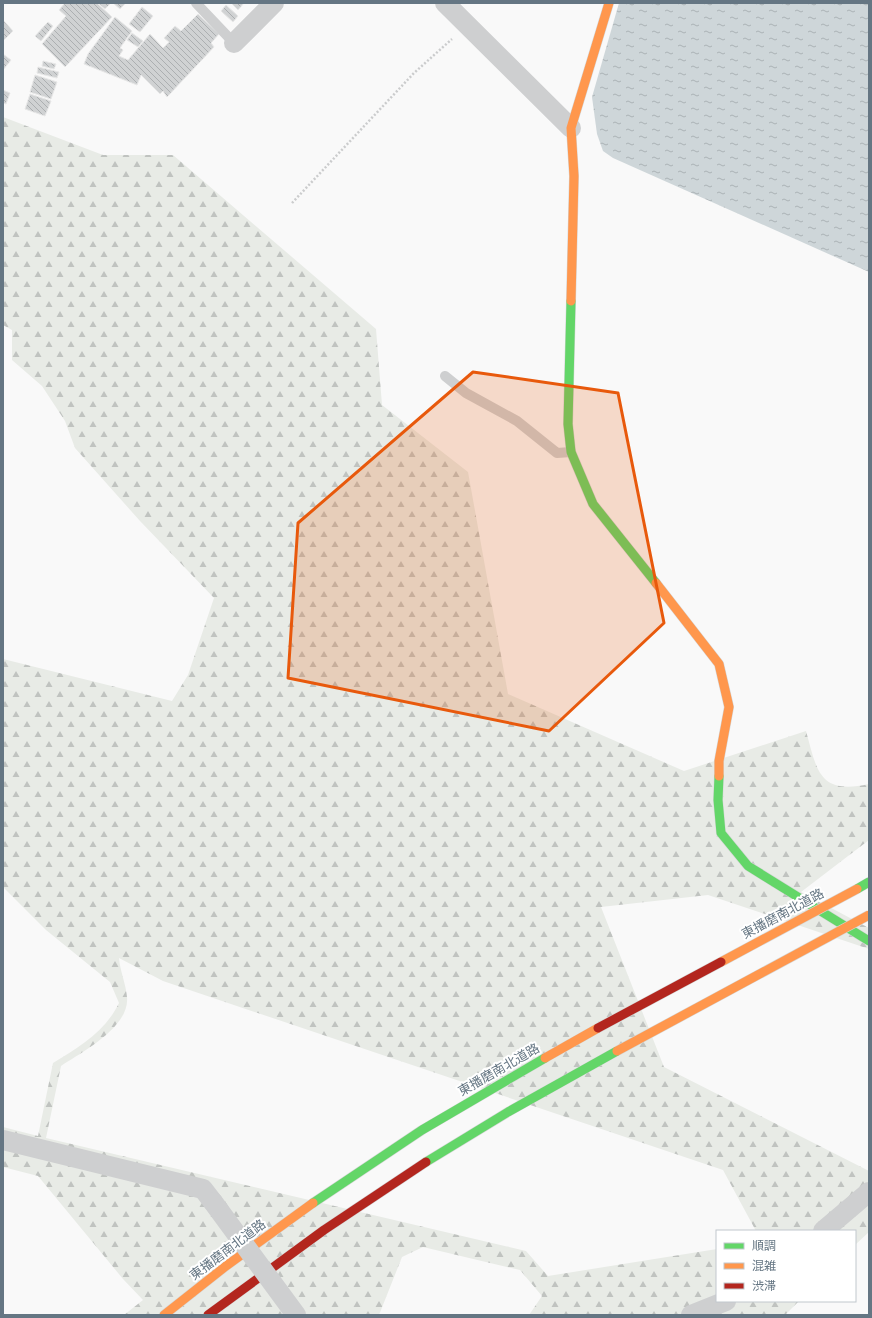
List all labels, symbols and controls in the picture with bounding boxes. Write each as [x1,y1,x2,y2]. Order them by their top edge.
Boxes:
street label: 東播磨南北道路 [739,885,827,943]
street label: 東播磨南北道路 [455,1039,543,1101]
street label: 東播磨南北道路 [186,1215,270,1285]
legend [716,1230,856,1302]
text: 順調 [752,1238,776,1254]
text: 混雑 [752,1258,776,1274]
text: 渋滞 [752,1278,776,1294]

